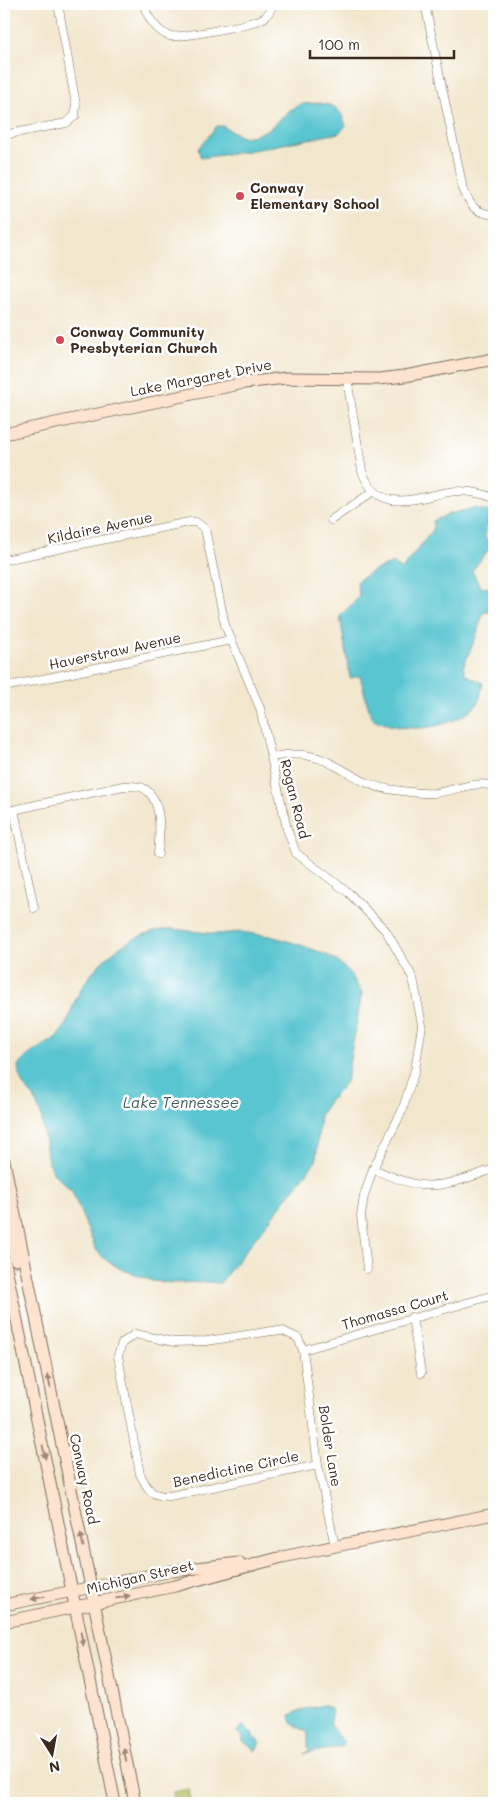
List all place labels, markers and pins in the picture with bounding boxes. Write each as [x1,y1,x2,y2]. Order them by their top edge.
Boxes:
place label: Conway Elementary School [250,178,379,213]
marker: Conway Elementary School [234,190,246,202]
place label: Conway Community Presbyterian Church [70,322,217,357]
marker: Conway Community Presbyterian Church [54,334,66,346]

